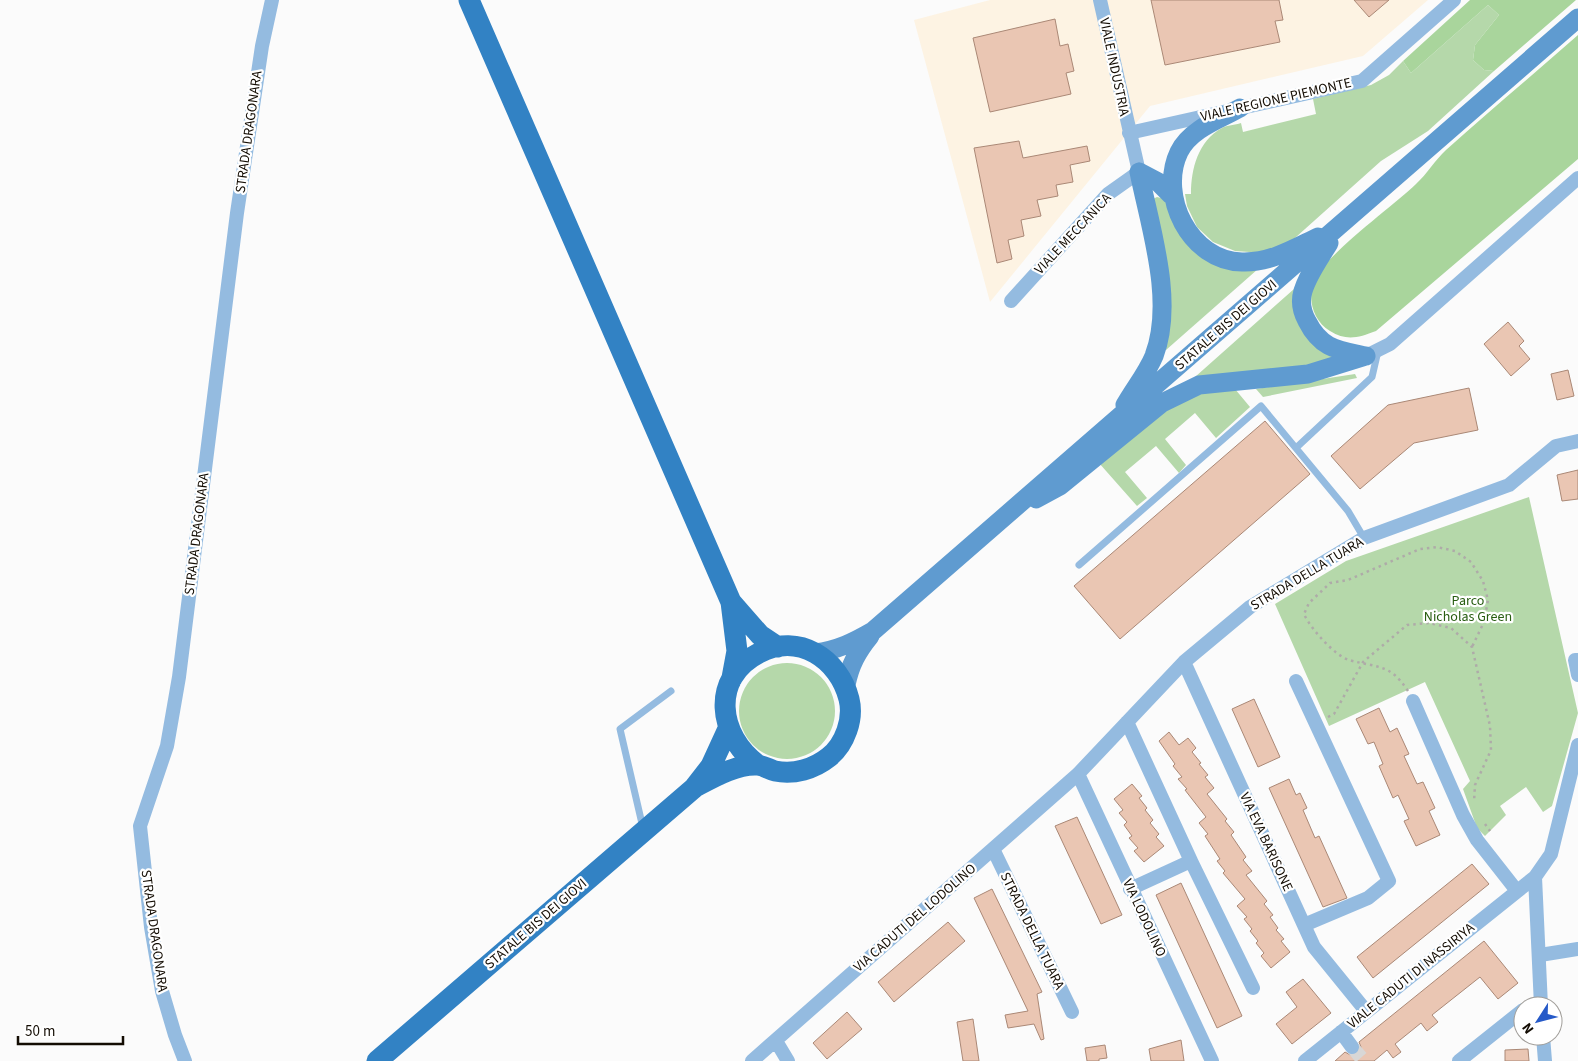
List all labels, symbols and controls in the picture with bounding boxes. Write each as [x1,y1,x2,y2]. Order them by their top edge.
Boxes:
street label: VIALE INDUSTRIA [1094,16,1134,118]
street label: STRADA DRAGONARA [231,69,268,194]
street label: VIALE REGIONE PIEMONTE [1199,73,1353,127]
street label: VIALE MECCANICA [1030,189,1116,279]
street label: STATALE BIS DEI GIOVI [1171,275,1281,375]
street label: STRADA DRAGONARA [180,471,214,596]
street label: STRADA DELLA TUARA [1247,532,1368,616]
park label: Parco Nicholas Green [1424,591,1512,627]
street label: VIA EVA BARISONE [1234,789,1298,895]
street label: VIA CADUTI DEL LODOLINO [849,859,981,977]
street label: STRADA DRAGONARA [136,869,173,994]
street label: STRADA DELLA TUARA [995,869,1069,994]
street label: STATALE BIS DEI GIOVI [481,874,591,974]
street label: VIA LODOLINO [1117,876,1171,960]
street label: VIALE CADUTI DI NASSIRIYA [1343,918,1479,1034]
north arrow [1513,996,1563,1046]
scale bar [18,1014,122,1046]
text: N [1517,1018,1539,1038]
text: 50 m [25,1021,55,1042]

